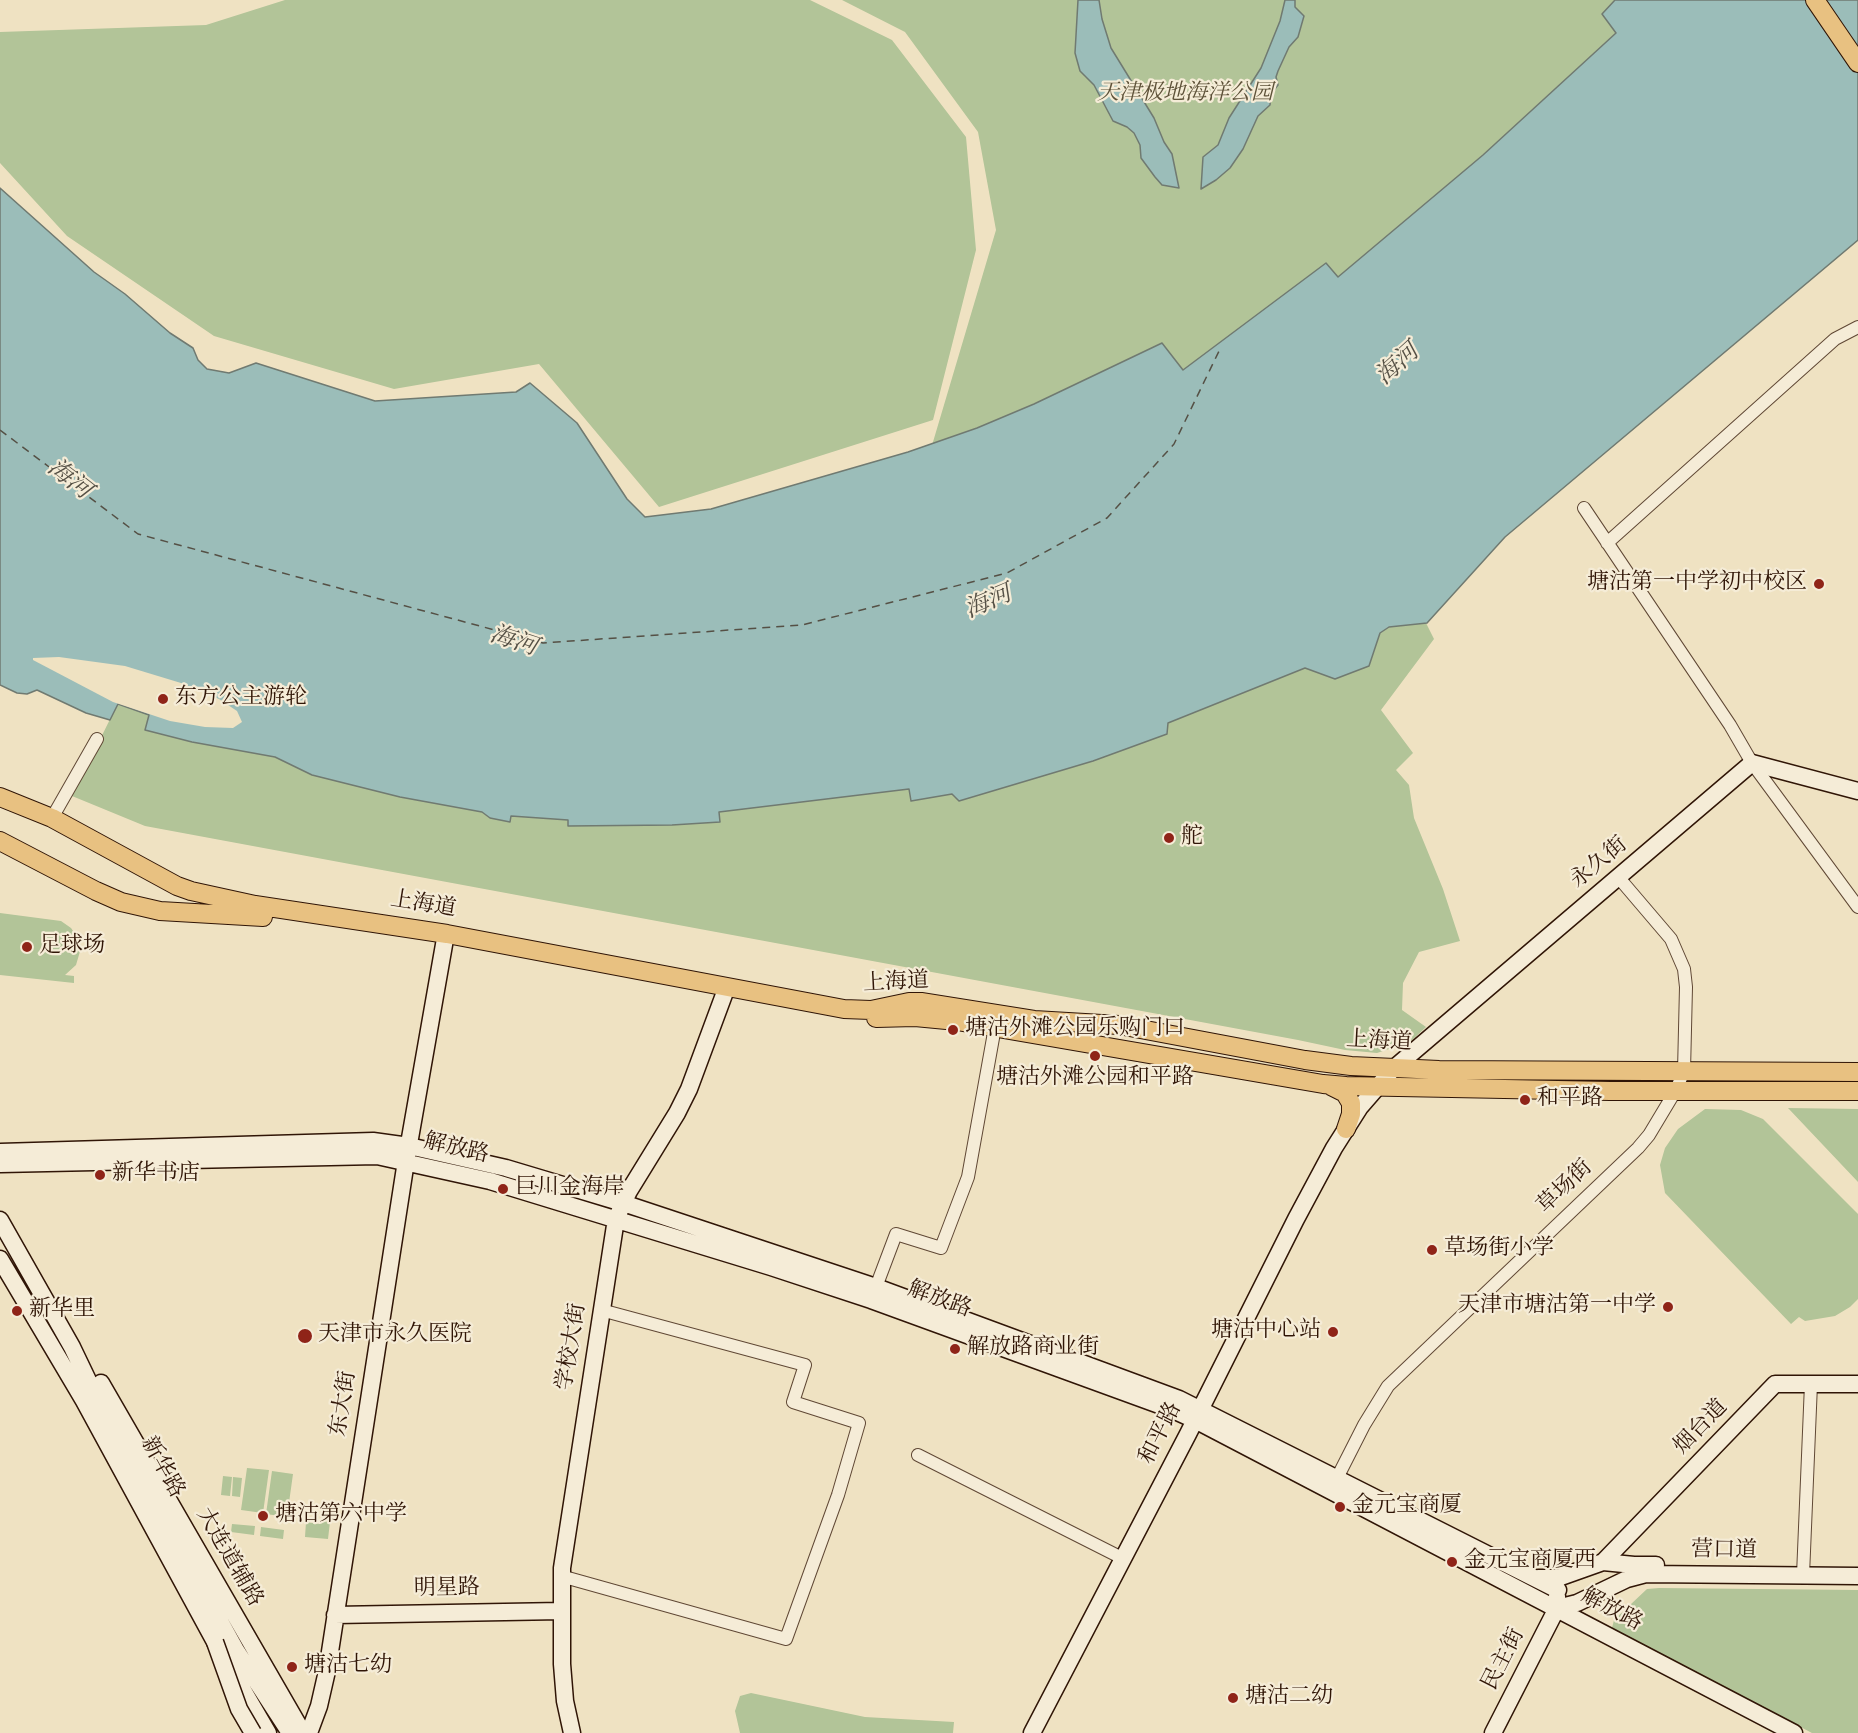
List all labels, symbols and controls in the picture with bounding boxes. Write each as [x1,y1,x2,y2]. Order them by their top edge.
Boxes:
park label: 天津极地海洋公园 [1097,82,1273,108]
water label: 海河 [1372,339,1426,393]
water label: 海河 [40,455,96,507]
place label: 塘沽第一中学初中校区 [1587,571,1807,597]
marker: 塘沽第一中学初中校区 [1812,577,1826,591]
water label: 海河 [961,581,1017,627]
water label: 海河 [486,622,540,664]
place label: 东方公主游轮 [175,686,307,712]
marker: 东方公主游轮 [156,692,170,706]
place label: 舵 [1181,825,1203,851]
marker: 舵 [1162,831,1176,845]
street label: 永久街 [1566,833,1634,895]
street label: 上海道 [388,888,458,924]
place label: 足球场 [39,934,105,960]
marker: 足球场 [20,940,34,954]
street label: 上海道 [862,969,930,999]
place label: 塘沽外滩公园乐购门口 [965,1017,1185,1043]
marker: 塘沽外滩公园乐购门口 [946,1023,960,1037]
street label: 上海道 [1345,1028,1413,1058]
marker: 塘沽外滩公园和平路 [1088,1049,1102,1063]
place label: 塘沽外滩公园和平路 [996,1066,1194,1092]
place label: 和平路 [1537,1087,1603,1113]
marker: 和平路 [1518,1093,1532,1107]
street label: 解放路 [421,1130,491,1170]
street label: 草场街 [1533,1156,1599,1220]
place label: 新华书店 [112,1162,200,1188]
marker: 新华书店 [93,1168,107,1182]
place label: 巨川金海岸 [515,1176,625,1202]
marker: 巨川金海岸 [496,1182,510,1196]
place label: 草场街小学 [1444,1237,1554,1263]
marker: 草场街小学 [1425,1243,1439,1257]
street label: 解放路 [903,1277,975,1325]
place label: 天津市塘沽第一中学 [1458,1294,1656,1320]
place label: 新华里 [29,1298,95,1324]
marker: 天津市塘沽第一中学 [1661,1300,1675,1314]
street label: 学校大街 [553,1301,593,1393]
marker: 新华里 [10,1304,24,1318]
place label: 塘沽中心站 [1211,1319,1321,1345]
place label: 天津市永久医院 [318,1323,472,1349]
marker: 塘沽中心站 [1326,1325,1340,1339]
marker: 天津市永久医院 [296,1327,314,1345]
place label: 解放路商业街 [967,1336,1099,1362]
marker: 解放路商业街 [948,1342,962,1356]
street label: 东大街 [327,1369,363,1439]
street label: 烟台道 [1670,1395,1734,1461]
street label: 和平路 [1135,1399,1189,1469]
street label: 新华路 [133,1433,189,1503]
place label: 金元宝商厦 [1352,1494,1462,1520]
marker: 金元宝商厦 [1333,1500,1347,1514]
place label: 塘沽第六中学 [275,1503,407,1529]
street label: 大连道辅路 [189,1504,267,1612]
marker: 塘沽第六中学 [256,1509,270,1523]
street label: 营口道 [1691,1538,1757,1566]
place label: 金元宝商厦西 [1464,1549,1596,1575]
marker: 金元宝商厦西 [1445,1555,1459,1569]
street label: 明星路 [414,1576,480,1604]
street label: 解放路 [1576,1584,1646,1638]
street label: 民主街 [1478,1625,1532,1695]
place label: 塘沽七幼 [304,1654,392,1680]
marker: 塘沽七幼 [285,1660,299,1674]
place label: 塘沽二幼 [1245,1685,1333,1711]
marker: 塘沽二幼 [1226,1691,1240,1705]

